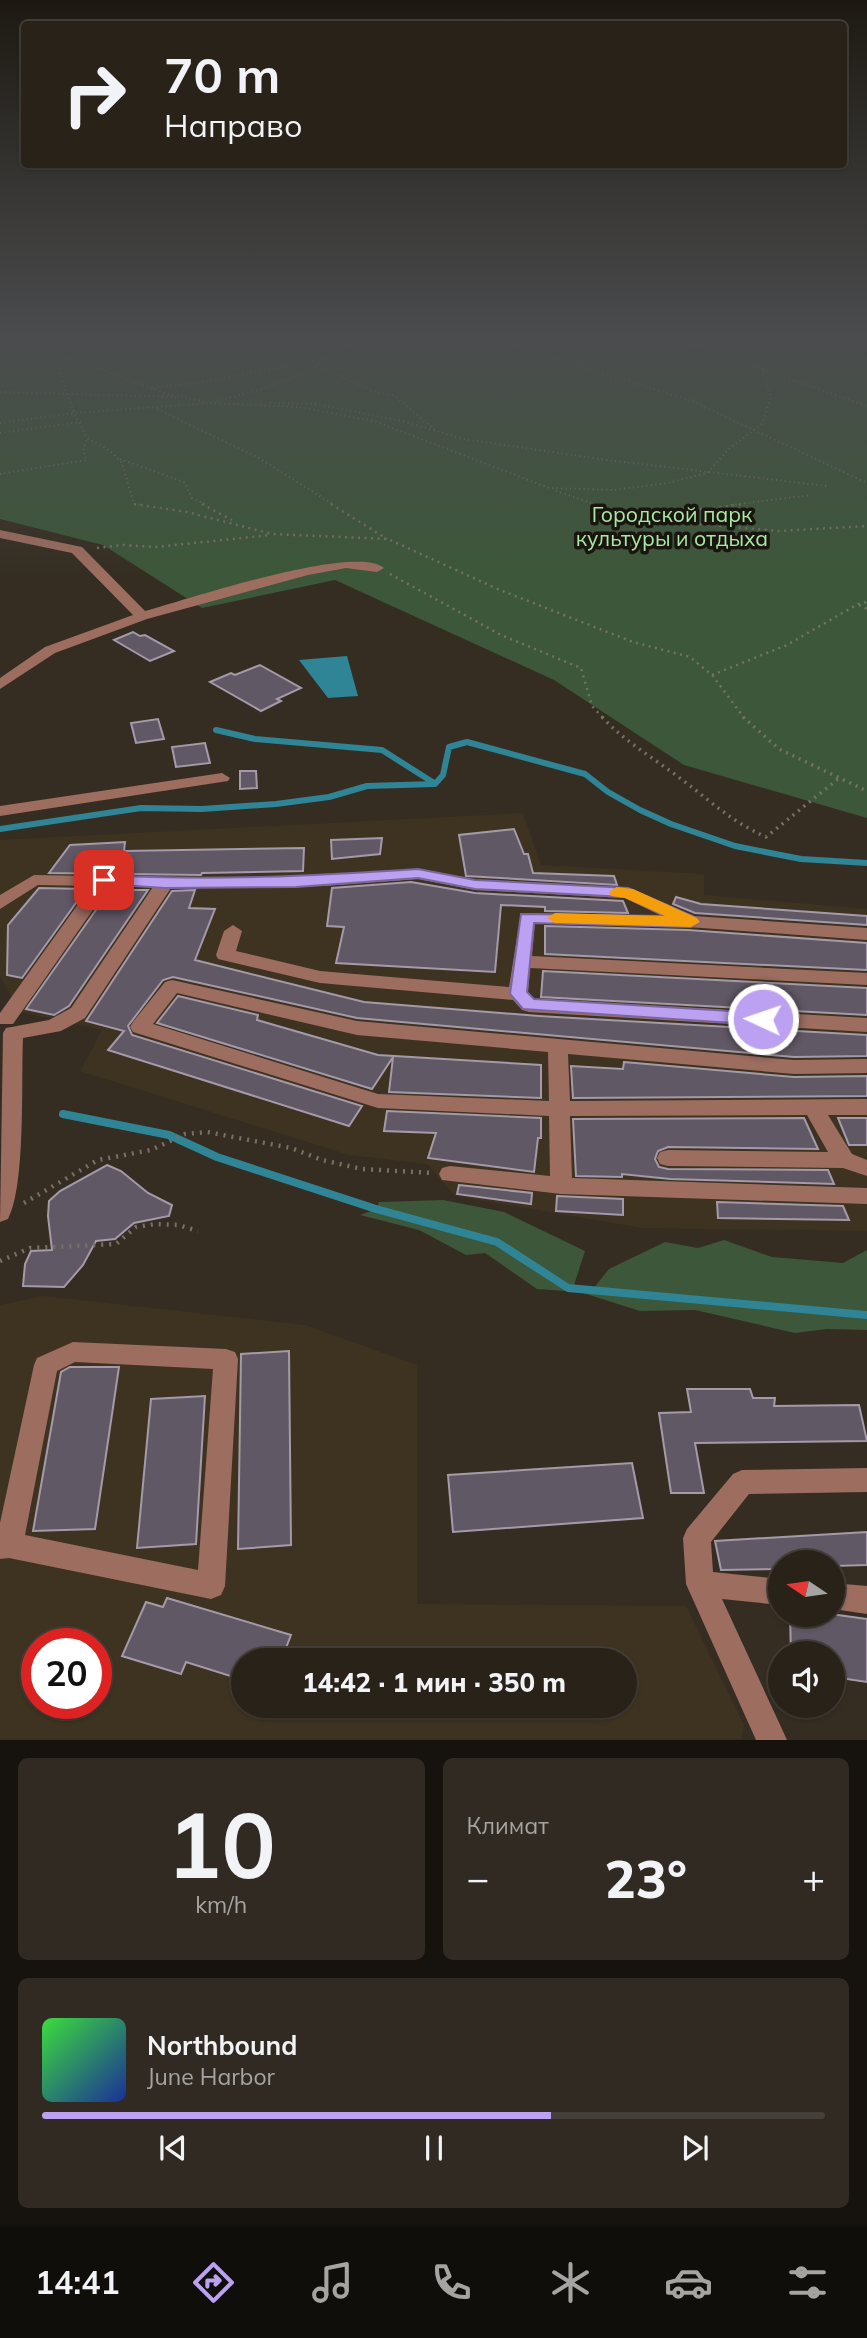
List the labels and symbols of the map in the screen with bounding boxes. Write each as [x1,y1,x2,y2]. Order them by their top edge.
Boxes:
park label: Городской парк культуры и отдыха [576,501,768,551]
pin [74,850,134,910]
position arrow [726,982,800,1056]
north arrow [768,1550,845,1628]
speed limit sign: 20 [21,1628,112,1719]

